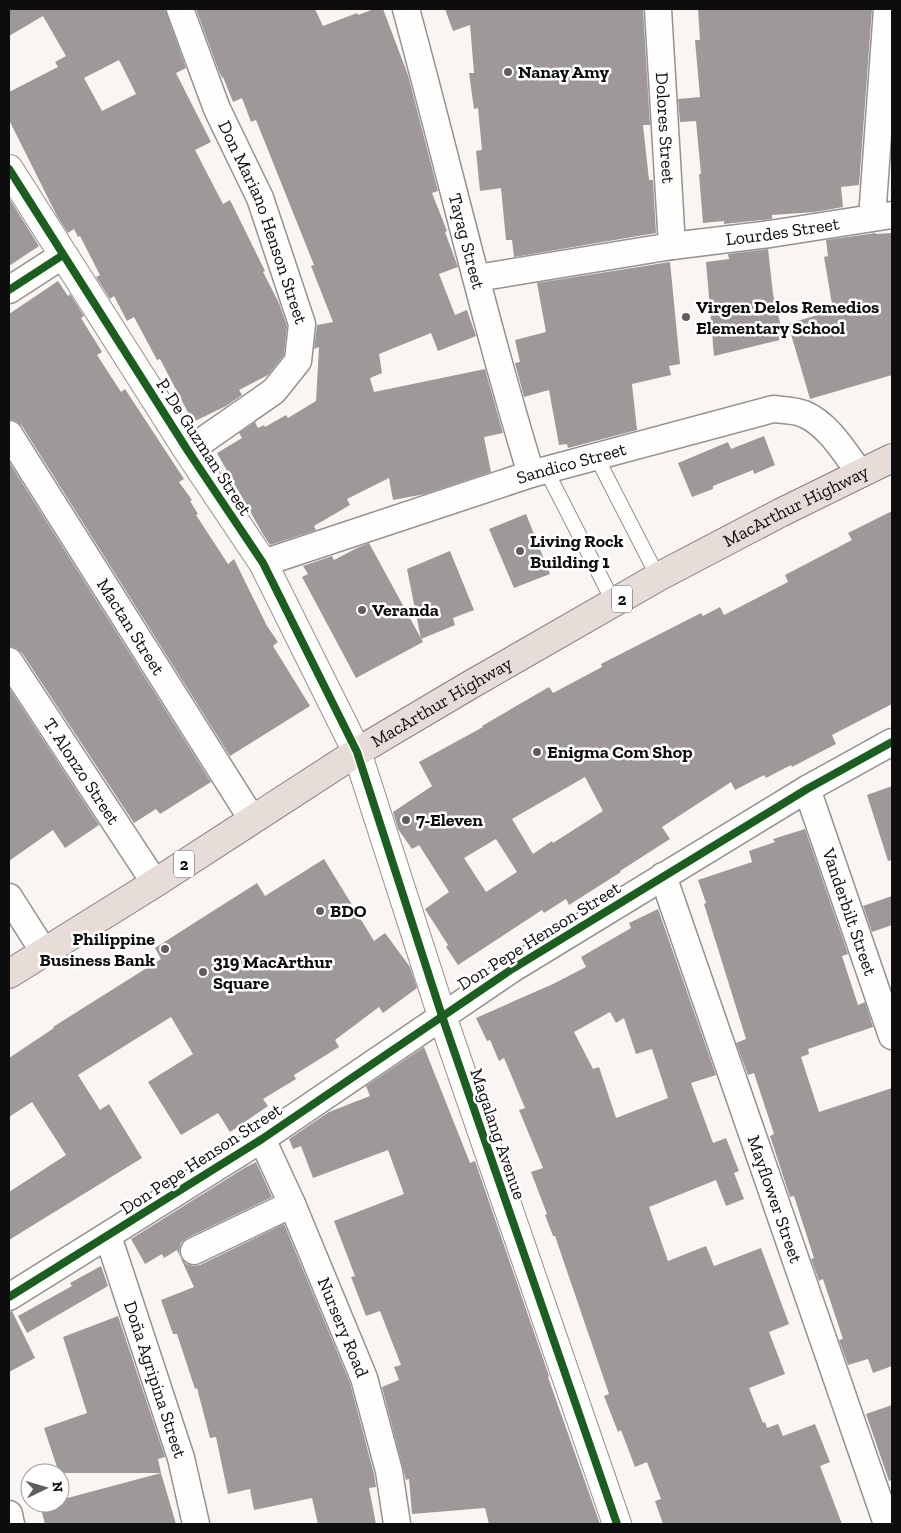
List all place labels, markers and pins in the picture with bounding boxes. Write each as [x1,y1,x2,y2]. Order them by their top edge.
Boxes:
place label: Nanay Amy [518,61,609,83]
marker: Nanay Amy [502,66,514,78]
place label: Virgen Delos Remedios Elementary School [696,296,879,339]
marker: Virgen Delos Remedios Elementary School [680,311,692,323]
place label: Living Rock Building 1 [530,530,624,573]
marker: Living Rock Building 1 [514,545,526,557]
place label: Veranda [372,599,439,621]
marker: Veranda [356,604,368,616]
place label: Enigma Com Shop [547,741,693,763]
marker: Enigma Com Shop [531,746,543,758]
place label: 7-Eleven [416,809,483,831]
marker: 7-Eleven [400,814,412,826]
place label: BDO [330,900,367,922]
marker: BDO [314,905,326,917]
place label: Philippine Business Bank [39,928,155,971]
marker: Philippine Business Bank [159,943,171,955]
place label: 319 MacArthur Square [213,951,333,994]
marker: 319 MacArthur Square [197,966,209,978]

